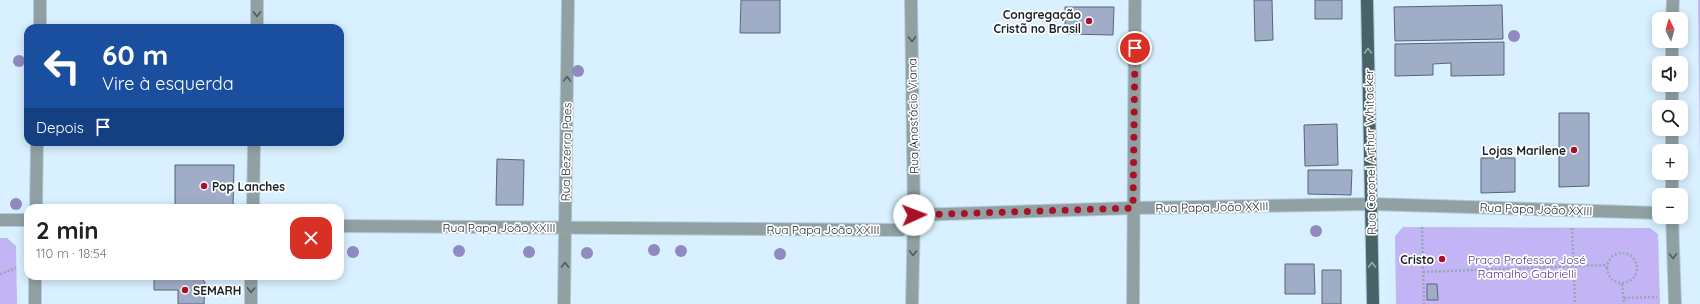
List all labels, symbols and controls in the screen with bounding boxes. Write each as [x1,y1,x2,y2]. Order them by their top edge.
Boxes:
place label: Congregação Cristã no Brasil [994,7,1082,36]
one-way arrow [253,11,261,17]
north arrow [1652,12,1688,48]
map controls [1652,12,1688,224]
marker: Congregação Cristã no Brasil [1084,16,1094,26]
pin [1118,31,1152,65]
one-way arrow [908,36,916,42]
text: 60 m [102,37,168,72]
icon: arrive [1124,37,1146,59]
icon: left [36,40,88,92]
one-way arrow [1364,48,1372,54]
button: sound [1652,56,1688,92]
street label: Rua Anastácio Viana [904,58,922,174]
street label: Rua Coronel Arthur Whitacker [1361,69,1379,235]
text: Vire à esquerda [102,72,234,95]
one-way arrow [563,76,571,82]
button: search [1652,100,1688,136]
street label: Rua Bezerra Paes [558,102,574,201]
icon: arrive [92,116,114,138]
text: Depois [36,118,84,137]
place label: Lojas Marilene [1482,143,1566,158]
button: + [1652,144,1688,180]
marker: Lojas Marilene [1569,145,1579,155]
place label: Pop Lanches [212,179,285,194]
marker: Pop Lanches [199,181,209,191]
button: − [1652,188,1688,224]
position arrow [893,194,935,236]
street label: Rua Papa João XXIII [1155,199,1269,215]
street label: Rua Papa João XXIII [1479,200,1593,218]
text: 2 min [36,215,98,245]
button: close [290,217,332,259]
street label: Rua Papa João XXIII [443,220,555,235]
street label: Rua Papa João XXIII [767,222,879,237]
text: 110 m · 18:54 [36,245,107,261]
one-way arrow [909,250,917,256]
place label: Cristo [1400,252,1435,267]
park label: Praça Professor José Ramalho Gabrielli [1468,252,1586,281]
one-way arrow [1669,253,1677,259]
marker: Cristo [1437,254,1447,264]
one-way arrow [561,262,569,268]
one-way arrow [1368,262,1376,268]
place label: SEMARH [193,283,241,298]
marker: SEMARH [180,285,190,295]
one-way arrow [247,287,255,293]

